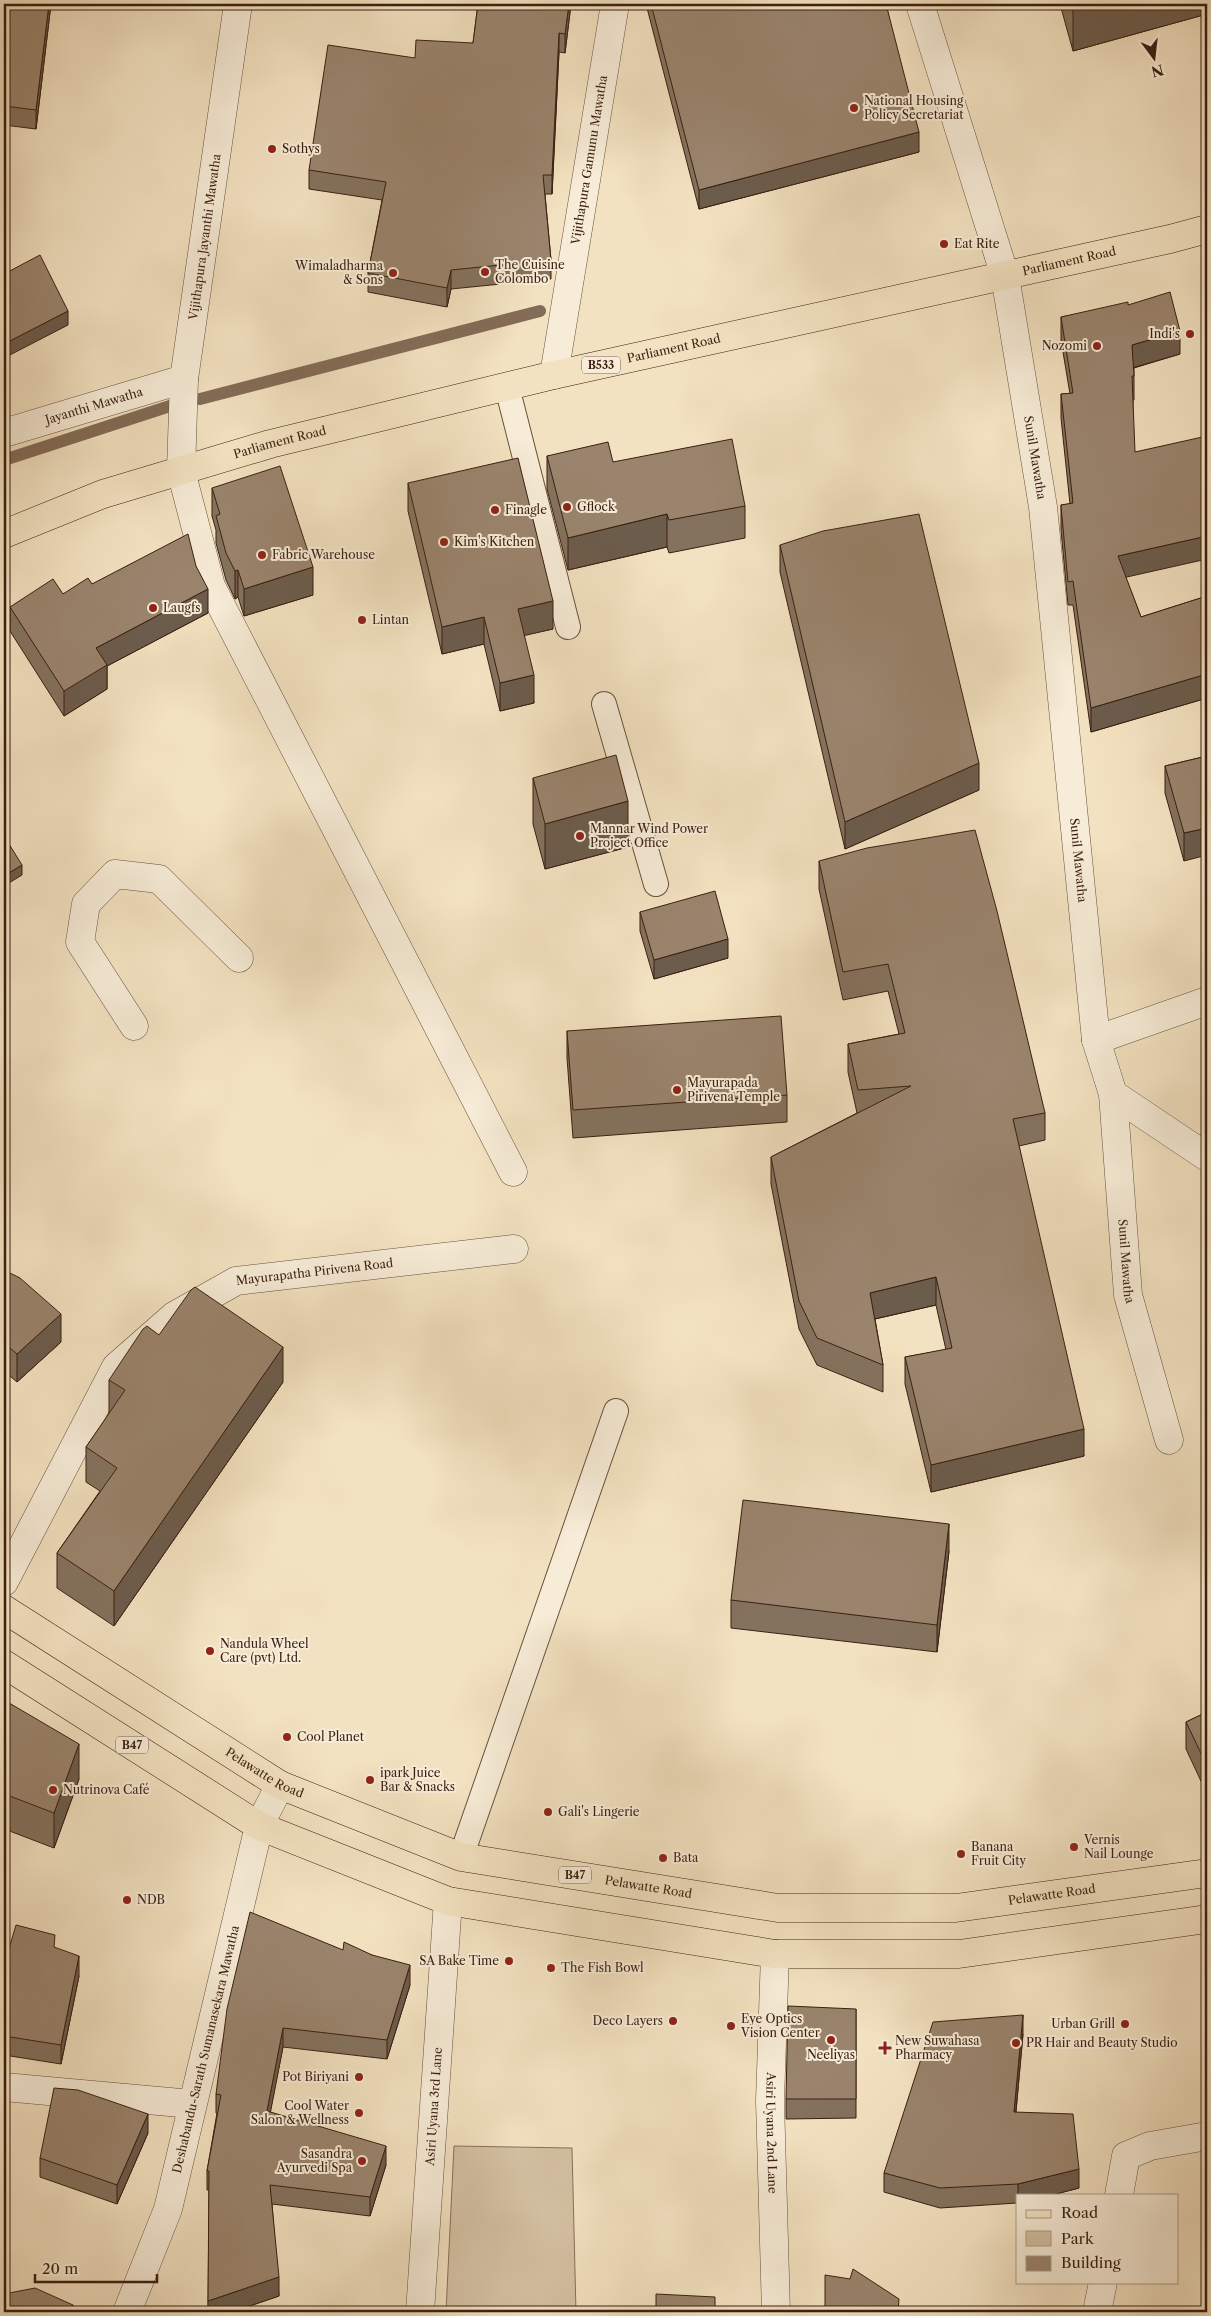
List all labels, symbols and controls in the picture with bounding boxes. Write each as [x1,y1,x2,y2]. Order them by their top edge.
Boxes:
north arrow [1128,32,1178,82]
text: N [1149,60,1166,81]
street label: Vijithapura Gamunu Mawatha [567,73,610,247]
place label: National Housing Policy Secretariat [864,93,964,122]
marker: National Housing Policy Secretariat [848,102,860,114]
place label: Sothys [282,141,320,156]
marker: Sothys [266,143,278,155]
street label: Vijithapura Jayanthi Mawatha [185,152,224,322]
place label: Eat Rite [954,236,1000,251]
marker: Eat Rite [938,238,950,250]
street label: Parliament Road [1021,243,1118,278]
place label: The Cuisine Colombo [495,257,565,286]
place label: Wimaladharma & Sons [294,258,384,287]
marker: The Cuisine Colombo [479,266,491,278]
marker: Wimaladharma & Sons [387,267,399,279]
place label: Indi's [1149,326,1180,341]
marker: Indi's [1184,328,1196,340]
street label: Parliament Road [625,330,722,366]
place label: Nozomi [1042,338,1087,353]
marker: Nozomi [1091,340,1103,352]
road number: B533 [582,356,620,374]
street label: Jayanthi Mawatha [41,384,145,428]
street label: Sunil Mawatha [1021,415,1050,501]
street label: Parliament Road [232,422,328,462]
place label: Gflock [577,499,616,514]
marker: Gflock [561,501,573,513]
place label: Finagle [505,502,547,517]
marker: Finagle [489,504,501,516]
place label: Kim's Kitchen [454,534,535,549]
marker: Kim's Kitchen [438,536,450,548]
place label: Fabric Warehouse [272,547,375,562]
marker: Fabric Warehouse [256,549,268,561]
place label: Laugfs [163,600,200,615]
marker: Laugfs [147,602,159,614]
place label: Lintan [372,612,410,627]
marker: Lintan [356,614,368,626]
street label: Sunil Mawatha [1067,817,1090,904]
place label: Mannar Wind Power Project Office [590,821,708,850]
marker: Mannar Wind Power Project Office [574,830,586,842]
place label: Mayurapada Pirivena Temple [687,1075,780,1104]
marker: Mayurapada Pirivena Temple [671,1084,683,1096]
street label: Sunil Mawatha [1115,1218,1138,1306]
street label: Mayurapatha Pirivena Road [235,1255,395,1288]
place label: Nandula Wheel Care (pvt) Ltd. [220,1636,309,1665]
marker: Nandula Wheel Care (pvt) Ltd. [204,1645,216,1657]
place label: Cool Planet [297,1729,365,1744]
marker: Cool Planet [281,1731,293,1743]
road number: B47 [116,1736,148,1754]
street label: Pelawatte Road [223,1744,307,1801]
place label: ipark Juice Bar & Snacks [380,1765,455,1794]
marker: ipark Juice Bar & Snacks [364,1774,376,1786]
place label: Nutrinova Café [63,1782,150,1797]
marker: Nutrinova Café [47,1784,59,1796]
place label: Gali's Lingerie [558,1804,640,1819]
marker: Gali's Lingerie [542,1806,554,1818]
place label: Vernis Nail Lounge [1083,1832,1154,1861]
place label: Banana Fruit City [971,1839,1026,1868]
marker: Vernis Nail Lounge [1068,1841,1080,1853]
marker: Banana Fruit City [955,1848,967,1860]
place label: Bata [673,1850,699,1865]
marker: Bata [657,1852,669,1864]
road number: B47 [559,1866,591,1884]
street label: Pelawatte Road [604,1872,694,1901]
street label: Pelawatte Road [1007,1881,1097,1908]
place label: NDB [137,1892,165,1907]
marker: NDB [121,1894,133,1906]
street label: Deshabandu-Sarath Sumanasekara Mawatha [169,1923,242,2175]
place label: SA Bake Time [419,1953,499,1968]
marker: SA Bake Time [503,1955,515,1967]
place label: The Fish Bowl [561,1960,644,1975]
marker: The Fish Bowl [545,1962,557,1974]
place label: Eye Optics Vision Center [740,2011,820,2040]
place label: Deco Layers [592,2013,663,2028]
marker: Deco Layers [667,2015,679,2027]
place label: Urban Grill [1051,2016,1115,2031]
marker: Urban Grill [1119,2018,1131,2030]
marker: Eye Optics Vision Center [725,2020,737,2032]
place label: New Suwahasa Pharmacy [895,2033,980,2062]
marker: Neeliyas [825,2034,837,2046]
place label: PR Hair and Beauty Studio [1026,2035,1178,2050]
marker: PR Hair and Beauty Studio [1010,2037,1022,2049]
marker: New Suwahasa Pharmacy [879,2042,891,2054]
street label: Asiri Uyana 3rd Lane [422,2046,445,2167]
place label: Neeliyas [807,2047,855,2062]
place label: Pot Biriyani [282,2069,349,2084]
marker: Pot Biriyani [353,2071,365,2083]
street label: Asiri Uyana 2nd Lane [763,2071,781,2194]
place label: Cool Water Salon & Wellness [251,2098,349,2127]
marker: Cool Water Salon & Wellness [353,2107,365,2119]
place label: Sasandra Ayurvedi Spa [276,2146,353,2175]
marker: Sasandra Ayurvedi Spa [356,2155,368,2167]
legend [1016,2194,1178,2284]
text: Road [1061,2203,1098,2222]
text: Park [1061,2229,1095,2248]
scale bar [35,2251,158,2283]
text: Building [1061,2253,1121,2272]
text: 20 m [42,2259,78,2278]

